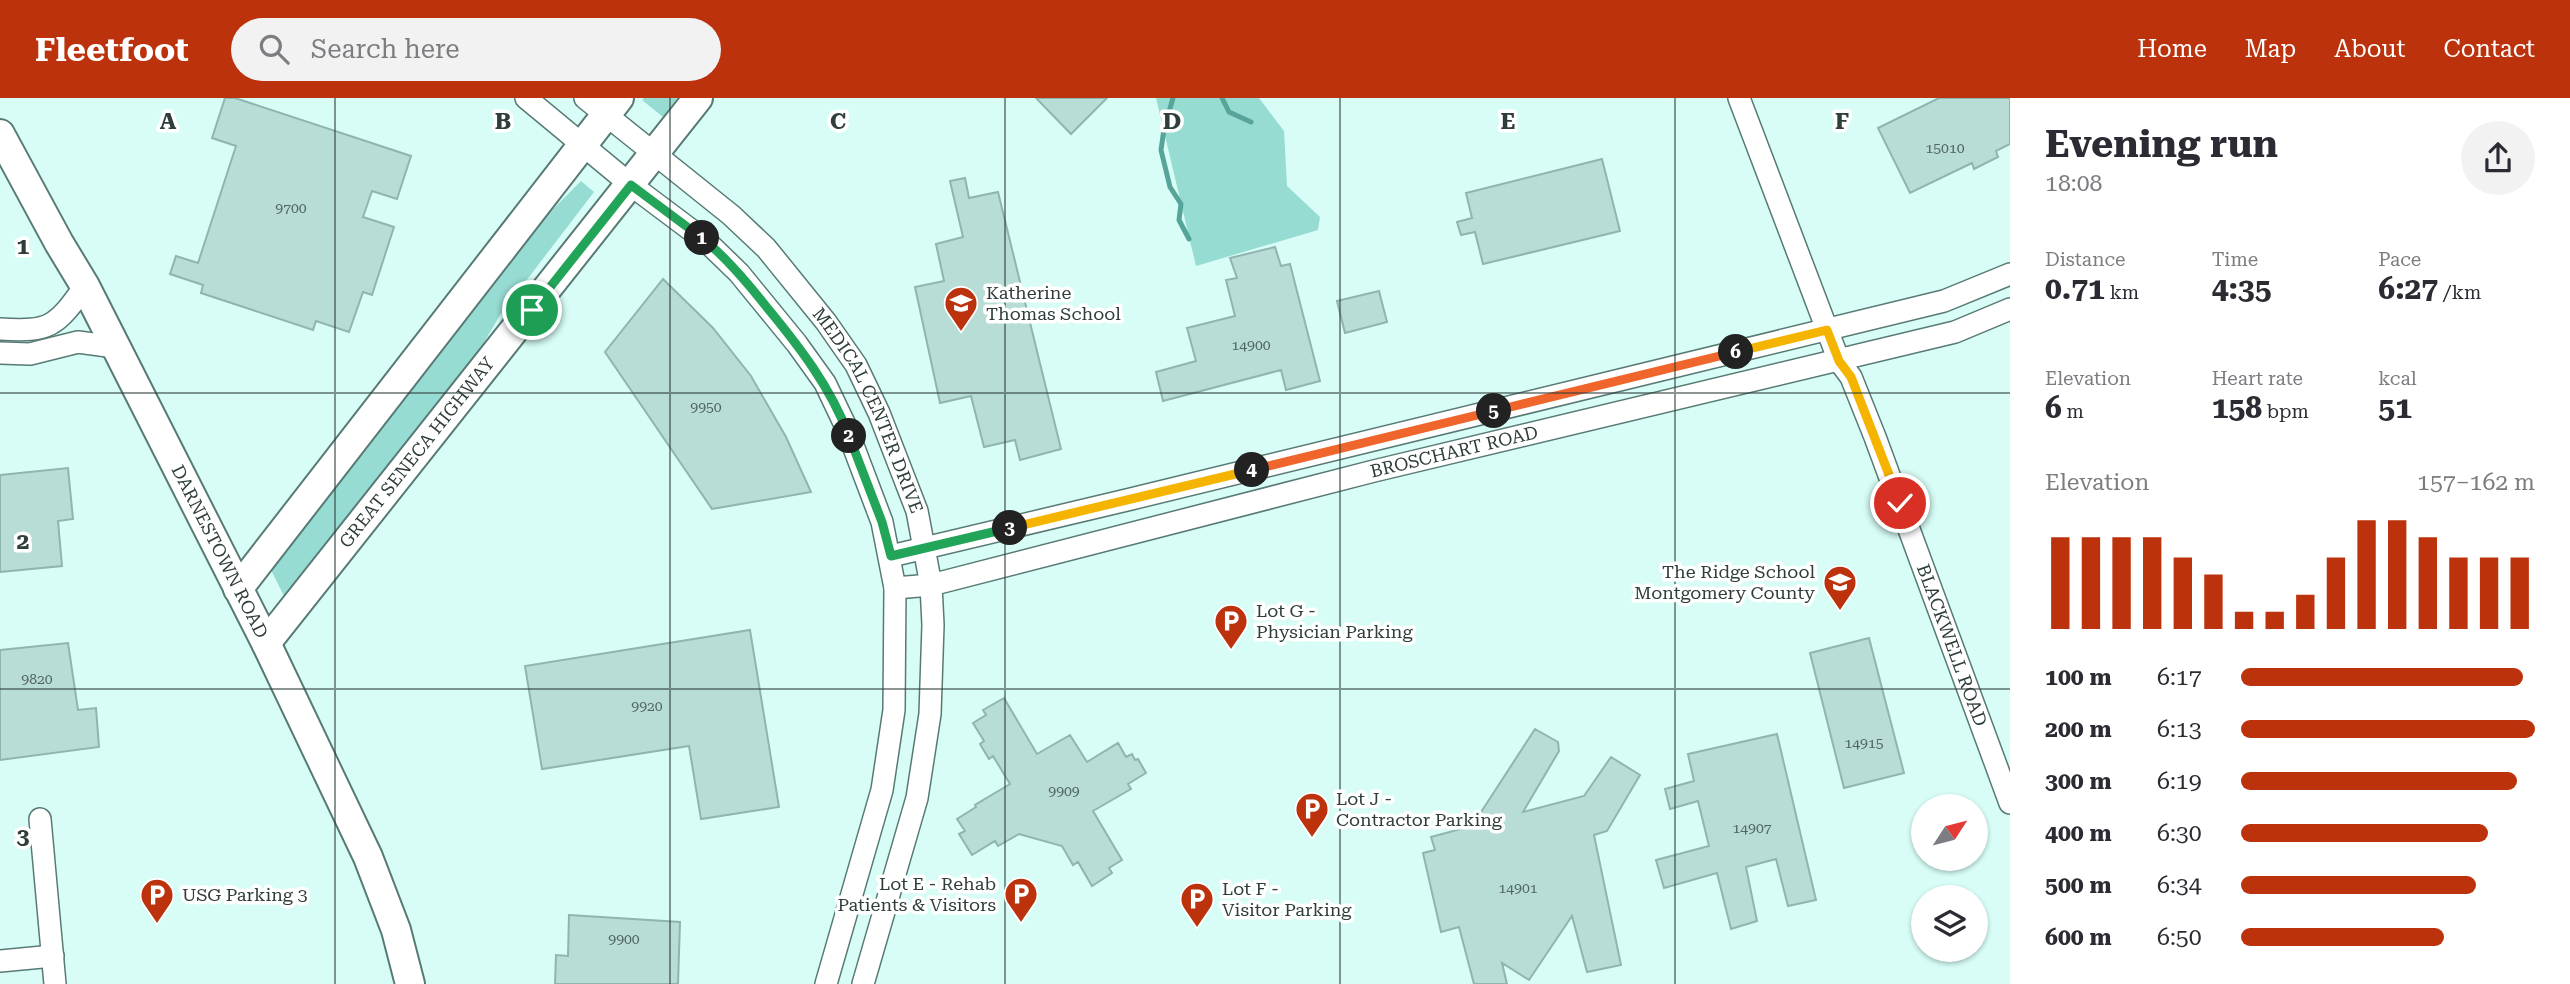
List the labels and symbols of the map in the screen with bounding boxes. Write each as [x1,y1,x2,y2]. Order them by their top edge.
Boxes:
text: A [160,108,177,135]
text: B [495,108,511,135]
text: C [830,108,846,135]
text: D [1163,108,1181,135]
text: E [1501,108,1515,135]
text: F [1835,108,1849,135]
house number: 15010 [1925,140,1965,156]
house number: 9700 [275,200,307,216]
pin: 1 [684,220,720,256]
text: 1 [17,233,30,260]
pin [502,280,562,340]
place label: Katherine Thomas School [986,282,1121,324]
school or university icon: Katherine Thomas School [942,284,980,333]
street label: MEDICAL CENTER DRIVE [809,303,928,516]
pin: 6 [1718,334,1754,370]
house number: 14900 [1231,337,1271,353]
street label: GREAT SENECA HIGHWAY [335,352,499,552]
pin: 5 [1476,394,1512,428]
house number: 9950 [690,399,722,415]
pin: 2 [832,418,866,454]
street label: BROSCHART ROAD [1368,421,1540,482]
pin: 4 [1234,452,1270,488]
street label: DARNESTOWN ROAD [167,461,273,642]
pin [1870,473,1930,533]
pin: 3 [992,510,1028,546]
text: 2 [17,528,29,555]
place label: The Ridge School Montgomery County [1634,561,1815,603]
street label: BLACKWELL ROAD [1913,561,1992,729]
school or university icon: The Ridge School Montgomery County [1821,563,1859,612]
place label: Lot G - Physician Parking [1256,600,1413,642]
parking icon: Lot G - Physician Parking [1212,602,1250,651]
house number: 9820 [21,671,53,687]
house number: 9920 [631,698,663,714]
house number: 14915 [1844,735,1884,751]
house number: 9909 [1048,783,1080,799]
place label: Lot J - Contractor Parking [1336,788,1503,830]
parking icon: Lot J - Contractor Parking [1293,790,1331,839]
north arrow [1911,794,1988,872]
house number: 14907 [1732,820,1772,836]
text: 3 [17,823,30,850]
place label: Lot E - Rehab Patients & Visitors [837,873,996,915]
parking icon: Lot E - Rehab Patients & Visitors [1002,875,1040,924]
parking icon: USG Parking 3 [138,876,176,925]
place label: Lot F - Visitor Parking [1222,878,1352,920]
parking icon: Lot F - Visitor Parking [1178,880,1216,929]
house number: 14901 [1498,880,1538,896]
place label: USG Parking 3 [182,884,308,905]
house number: 9900 [608,931,640,947]

